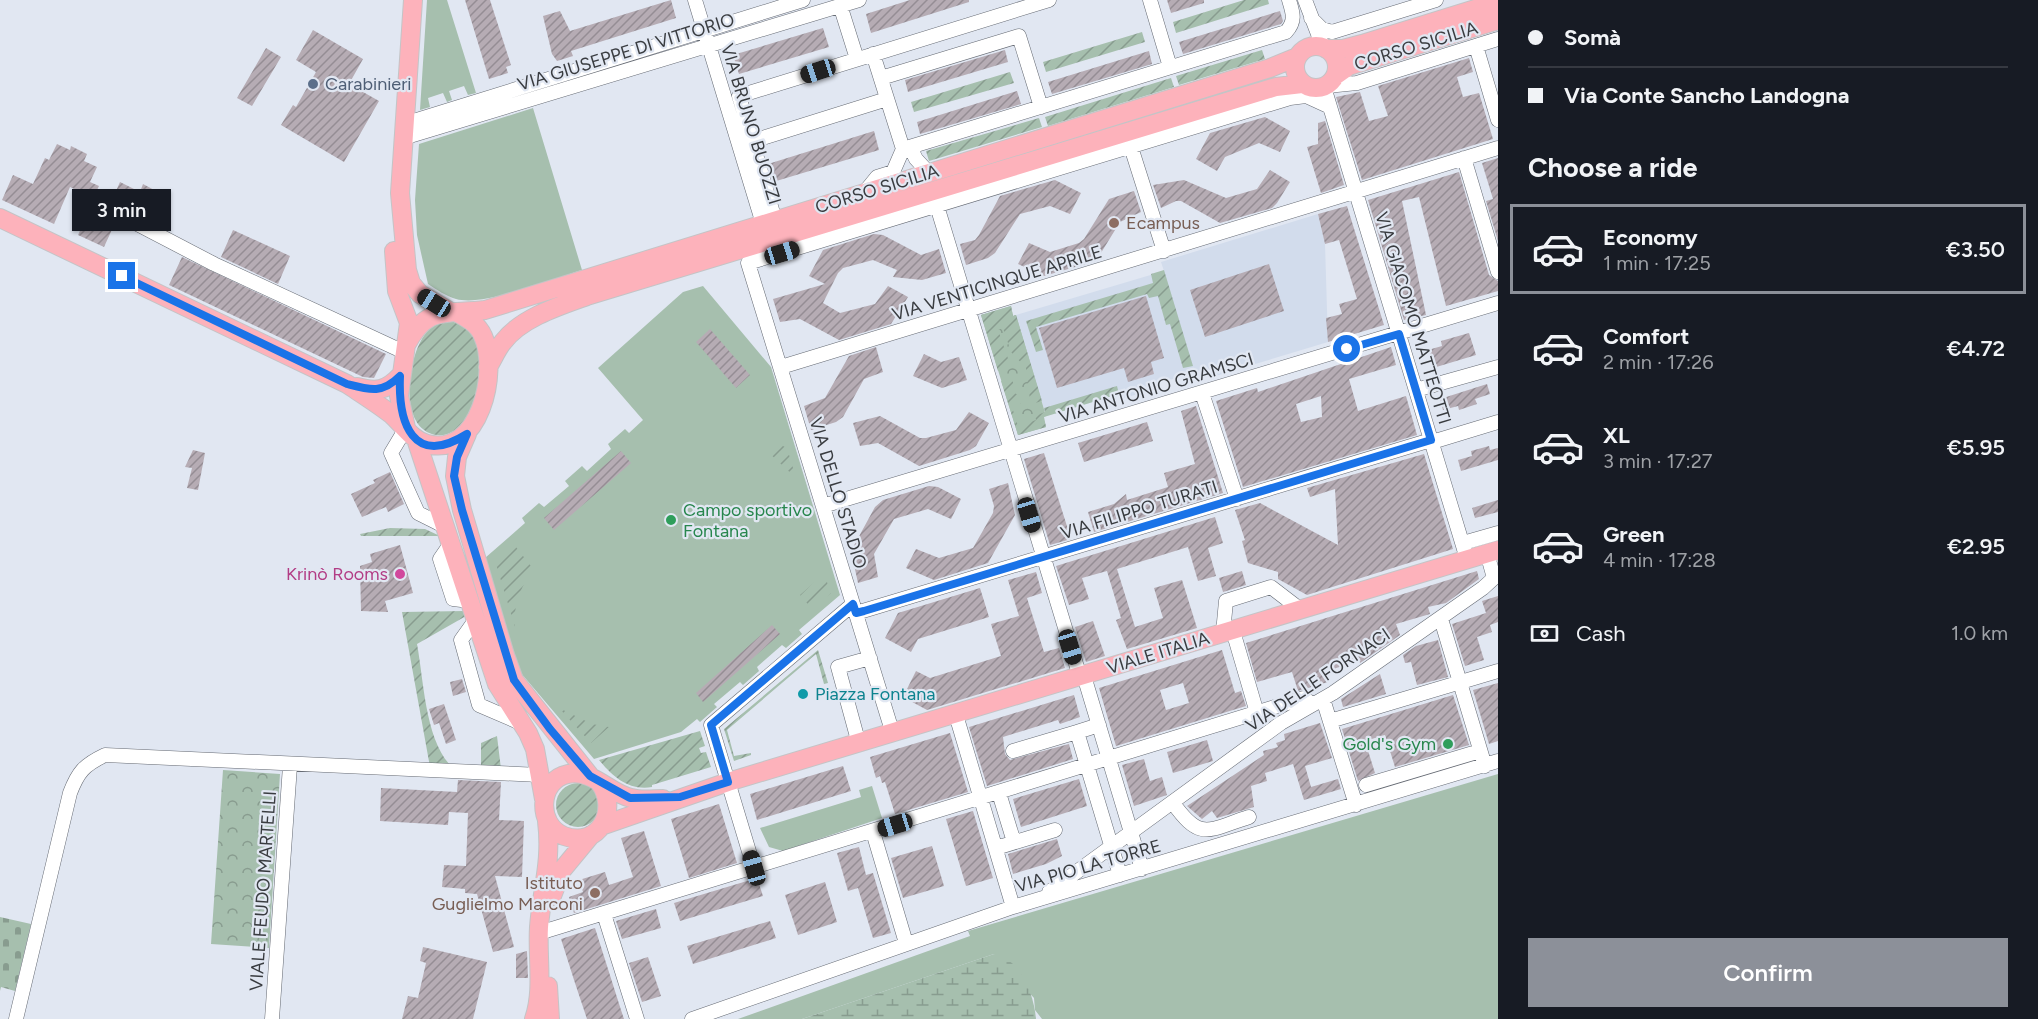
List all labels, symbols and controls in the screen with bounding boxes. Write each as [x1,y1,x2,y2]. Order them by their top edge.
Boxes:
street label: VIA GIUSEPPE DI VITTORIO [515,8,737,96]
street label: CORSO SICILIA [1352,17,1480,75]
text: Somà [1564,24,1621,51]
street label: VIA BRUNO BUOZZI [716,41,786,207]
car [798,57,838,85]
place label: Carabinieri [325,73,411,95]
marker: Carabinieri [306,77,320,91]
text: Via Conte Sancho Landogna [1564,82,1849,109]
text: Choose a ride [1528,151,1697,184]
street label: CORSO SICILIA [813,160,941,218]
callout: 3 min [72,189,172,231]
text: 3 min [97,198,146,222]
street label: VIA GIACOMO MATTEOTTI [1370,209,1456,427]
place label: Ecampus [1126,212,1200,234]
marker: Ecampus [1107,216,1121,230]
icon: car [1531,222,1585,276]
text: Economy [1603,224,1698,251]
text: €3.50 [1946,236,2005,263]
car [762,239,802,267]
street label: VIA VENTICINQUE APRILE [889,241,1105,325]
text: 1 min · 17:25 [1603,251,1711,275]
route end [108,262,135,289]
car [414,286,454,320]
icon: car [1531,321,1585,375]
text: Comfort [1603,323,1689,350]
route start [1333,335,1360,362]
text: €4.72 [1946,335,2005,362]
street label: VIA ANTONIO GRAMSCI [1056,348,1256,428]
text: 2 min · 17:26 [1603,350,1713,374]
street label: VIA DELLO STADIO [805,415,871,571]
icon: car [1531,420,1585,474]
text: XL [1603,422,1630,449]
text: €5.95 [1947,434,2005,461]
text: 3 min · 17:27 [1603,449,1713,473]
street label: VIA FILIPPO TURATI [1058,476,1220,544]
car [1015,495,1043,535]
place label: Campo sportivo Fontana [683,499,812,542]
marker: Campo sportivo Fontana [664,513,678,527]
icon: car [1531,519,1585,573]
text: Green [1603,521,1665,548]
text: €2.95 [1947,533,2005,560]
text: 4 min · 17:28 [1603,548,1716,572]
place label: Krinò Rooms [286,563,388,585]
marker: Krinò Rooms [393,567,407,581]
icon: cash [1528,617,1561,650]
text: Cash [1576,620,1626,647]
text: 1.0 km [1951,621,2008,645]
street label: VIA DELLE FORNACI [1242,624,1394,736]
car [1056,627,1084,667]
street label: VIALE ITALIA [1104,627,1212,679]
place label: Piazza Fontana [815,683,935,705]
marker: Piazza Fontana [796,687,810,701]
place label: Gold's Gym [1342,733,1436,755]
marker: Gold's Gym [1441,737,1455,751]
street label: VIALE FEUDO MARTELLI [245,790,281,992]
car [875,811,915,839]
street label: VIA PIO LA TORRE [1012,835,1164,897]
car [740,848,768,888]
place label: Istituto Guglielmo Marconi [432,872,583,915]
marker: Istituto Guglielmo Marconi [588,886,602,900]
button: Confirm [1528,938,2008,1007]

